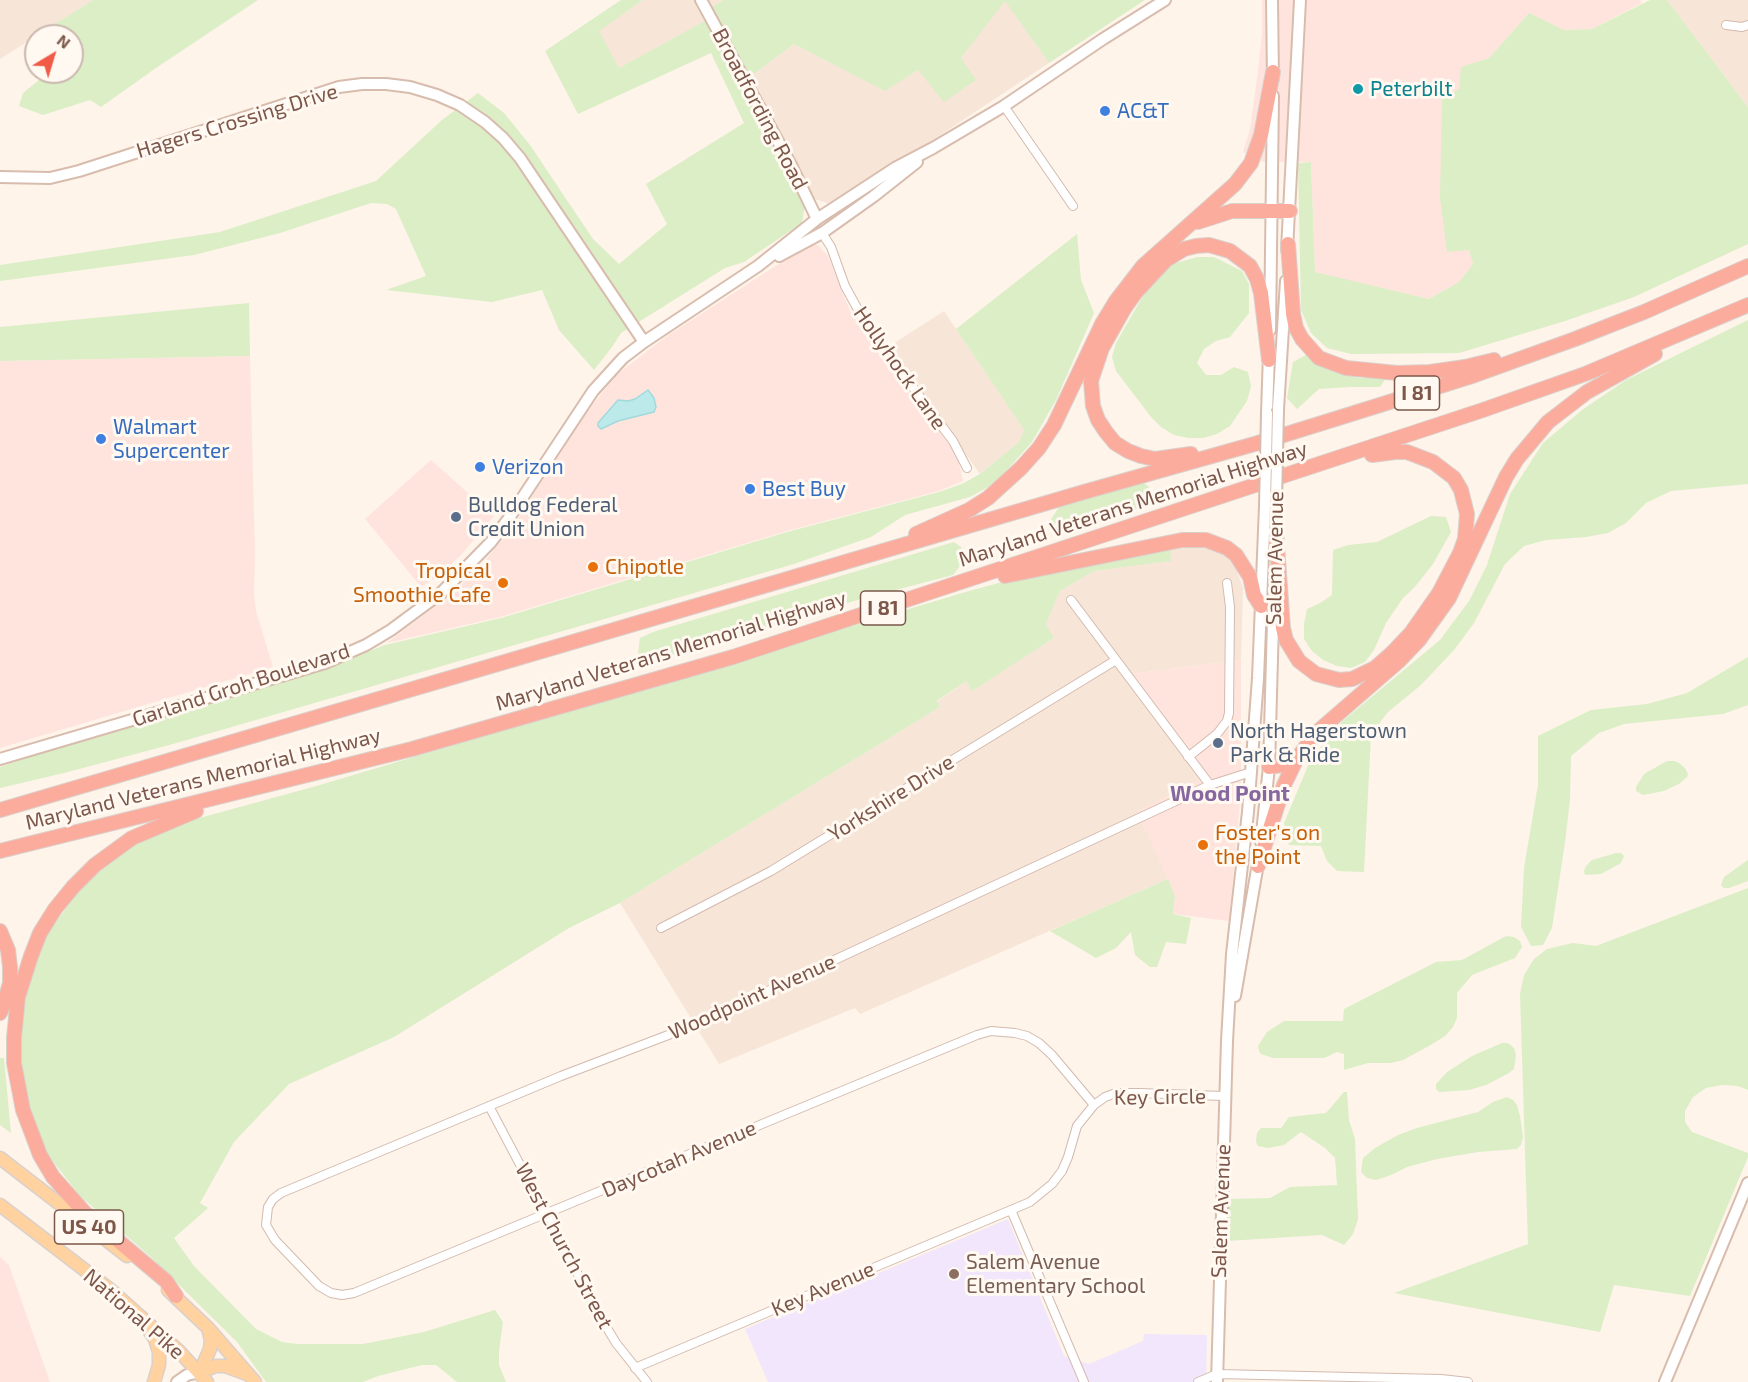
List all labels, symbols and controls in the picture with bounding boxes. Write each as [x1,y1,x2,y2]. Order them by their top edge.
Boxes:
north arrow [24,24,84,84]
street label: Broadfording Road [707,24,813,194]
text: N [54,30,75,52]
place label: Peterbilt [1370,76,1453,102]
street label: Hagers Crossing Drive [133,78,341,164]
marker: Peterbilt [1351,82,1365,96]
place label: AC&T [1117,98,1169,124]
marker: AC&T [1098,104,1112,118]
street label: Hollyhock Lane [848,302,952,434]
road number: I 81 [1394,376,1440,410]
place label: Walmart Supercenter [113,414,230,464]
marker: Walmart Supercenter [94,432,108,446]
street label: Maryland Veterans Memorial Highway [955,436,1311,572]
place label: Verizon [492,454,564,480]
marker: Verizon [473,460,487,474]
place label: Best Buy [762,476,846,502]
marker: Best Buy [743,482,757,496]
street label: Salem Avenue [1261,491,1289,625]
place label: Bulldog Federal Credit Union [468,492,618,542]
marker: Bulldog Federal Credit Union [449,510,463,524]
place label: Chipotle [605,554,684,580]
place label: Tropical Smoothie Cafe [353,558,491,608]
marker: Chipotle [586,560,600,574]
marker: Tropical Smoothie Cafe [496,576,510,590]
street label: Maryland Veterans Memorial Highway [493,586,849,716]
road number: I 81 [860,591,906,625]
street label: Garland Groh Boulevard [129,638,353,732]
place label: North Hagerstown Park & Ride [1230,718,1407,768]
street label: Maryland Veterans Memorial Highway [23,723,383,835]
marker: North Hagerstown Park & Ride [1211,736,1225,750]
street label: Yorkshire Drive [823,749,959,847]
district label: Wood Point [1170,781,1290,807]
place label: Foster's on the Point [1215,820,1320,870]
marker: Foster's on the Point [1196,838,1210,852]
street label: Woodpoint Avenue [665,949,839,1045]
street label: Key Circle [1114,1084,1206,1110]
street label: Daycotah Avenue [598,1115,760,1203]
street label: Salem Avenue [1206,1143,1236,1279]
street label: West Church Street [510,1159,618,1333]
road number: US 40 [54,1210,124,1244]
place label: Salem Avenue Elementary School [966,1249,1145,1299]
street label: Key Avenue [768,1256,878,1322]
street label: National Pike [78,1263,190,1365]
marker: Salem Avenue Elementary School [947,1267,961,1281]

